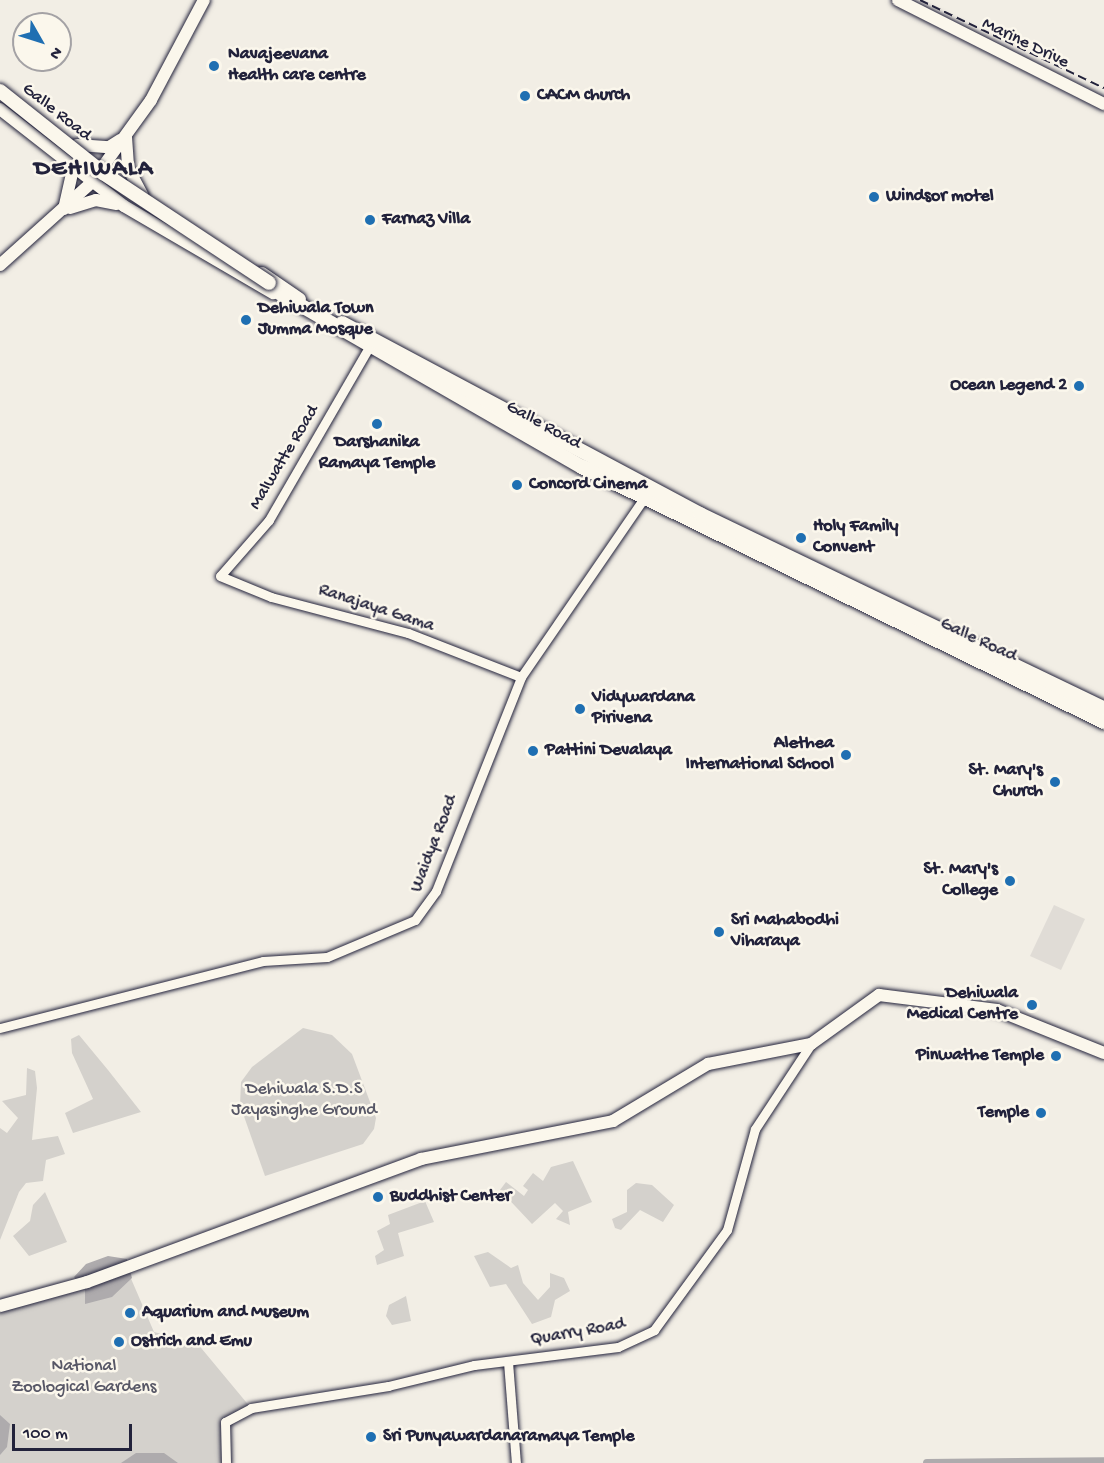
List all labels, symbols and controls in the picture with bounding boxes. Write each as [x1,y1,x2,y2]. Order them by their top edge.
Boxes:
north arrow [12,12,72,72]
street label: Marine Drive [978,14,1072,74]
text: N [44,42,65,62]
place label: Navajeevana Health care centre [228,45,366,88]
marker: Navajeevana Health care centre [205,57,223,75]
street label: Galle Road [17,79,95,147]
place label: CACM church [537,85,630,107]
marker: CACM church [518,89,532,103]
district label: DEHIWALA [34,156,154,184]
place label: Windsor motel [886,186,994,208]
marker: Windsor motel [867,190,881,204]
place label: Farnaz Villa [382,209,470,231]
marker: Farnaz Villa [363,213,377,227]
place label: Dehiwala Town Jumma Mosque [258,299,374,342]
marker: Dehiwala Town Jumma Mosque [239,313,253,327]
place label: Ocean Legend 2 [950,375,1067,397]
marker: Ocean Legend 2 [1072,379,1086,393]
street label: Galle Road [502,397,584,455]
street label: Malwatte Road [245,402,325,514]
marker: Darshanika Ramaya Temple [370,417,384,431]
place label: Darshanika Ramaya Temple [319,433,435,476]
place label: Concord Cinema [529,474,648,496]
marker: Concord Cinema [510,478,524,492]
place label: Holy Family Convent [813,517,898,560]
marker: Holy Family Convent [794,531,808,545]
street label: Ranajaya Gama [315,580,437,638]
street label: Galle Road [936,614,1020,668]
place label: Vidywardana Pirivena [592,688,695,730]
marker: Vidywardana Pirivena [573,702,587,716]
place label: Alethea International School [685,734,834,777]
place label: Pattini Devalaya [545,740,672,762]
marker: Pattini Devalaya [526,744,540,758]
marker: Alethea International School [839,748,853,762]
place label: St. Mary's Church [968,761,1043,804]
marker: St. Mary's Church [1048,775,1062,789]
street label: Waidya Road [407,792,463,896]
place label: St. Mary's College [923,860,998,902]
marker: St. Mary's College [1003,874,1017,888]
place label: Sri Mahabodhi Viharaya [731,911,839,954]
marker: Sri Mahabodhi Viharaya [712,925,726,939]
place label: Dehiwala Medical Centre [907,984,1018,1026]
marker: Dehiwala Medical Centre [1023,996,1041,1014]
place label: Pinwathe Temple [916,1045,1044,1067]
marker: Pinwathe Temple [1049,1049,1063,1063]
park label: Dehiwala S.D.S Jayasinghe Ground [231,1080,377,1122]
place label: Temple [978,1102,1029,1124]
marker: Temple [1034,1106,1048,1120]
place label: Buddhist Center [390,1186,511,1208]
marker: Buddhist Center [371,1190,385,1204]
place label: Aquarium and Museum [142,1302,309,1324]
marker: Aquarium and Museum [123,1306,137,1320]
street label: Quarry Road [529,1314,627,1352]
place label: Ostrich and Emu [131,1331,252,1353]
marker: Ostrich and Emu [112,1335,126,1349]
park label: National Zoological Gardens [12,1357,156,1400]
scale bar [15,1412,135,1450]
text: 100 m [23,1424,68,1445]
place label: Sri Punyawardanaramaya Temple [383,1426,634,1448]
marker: Sri Punyawardanaramaya Temple [364,1430,378,1444]

